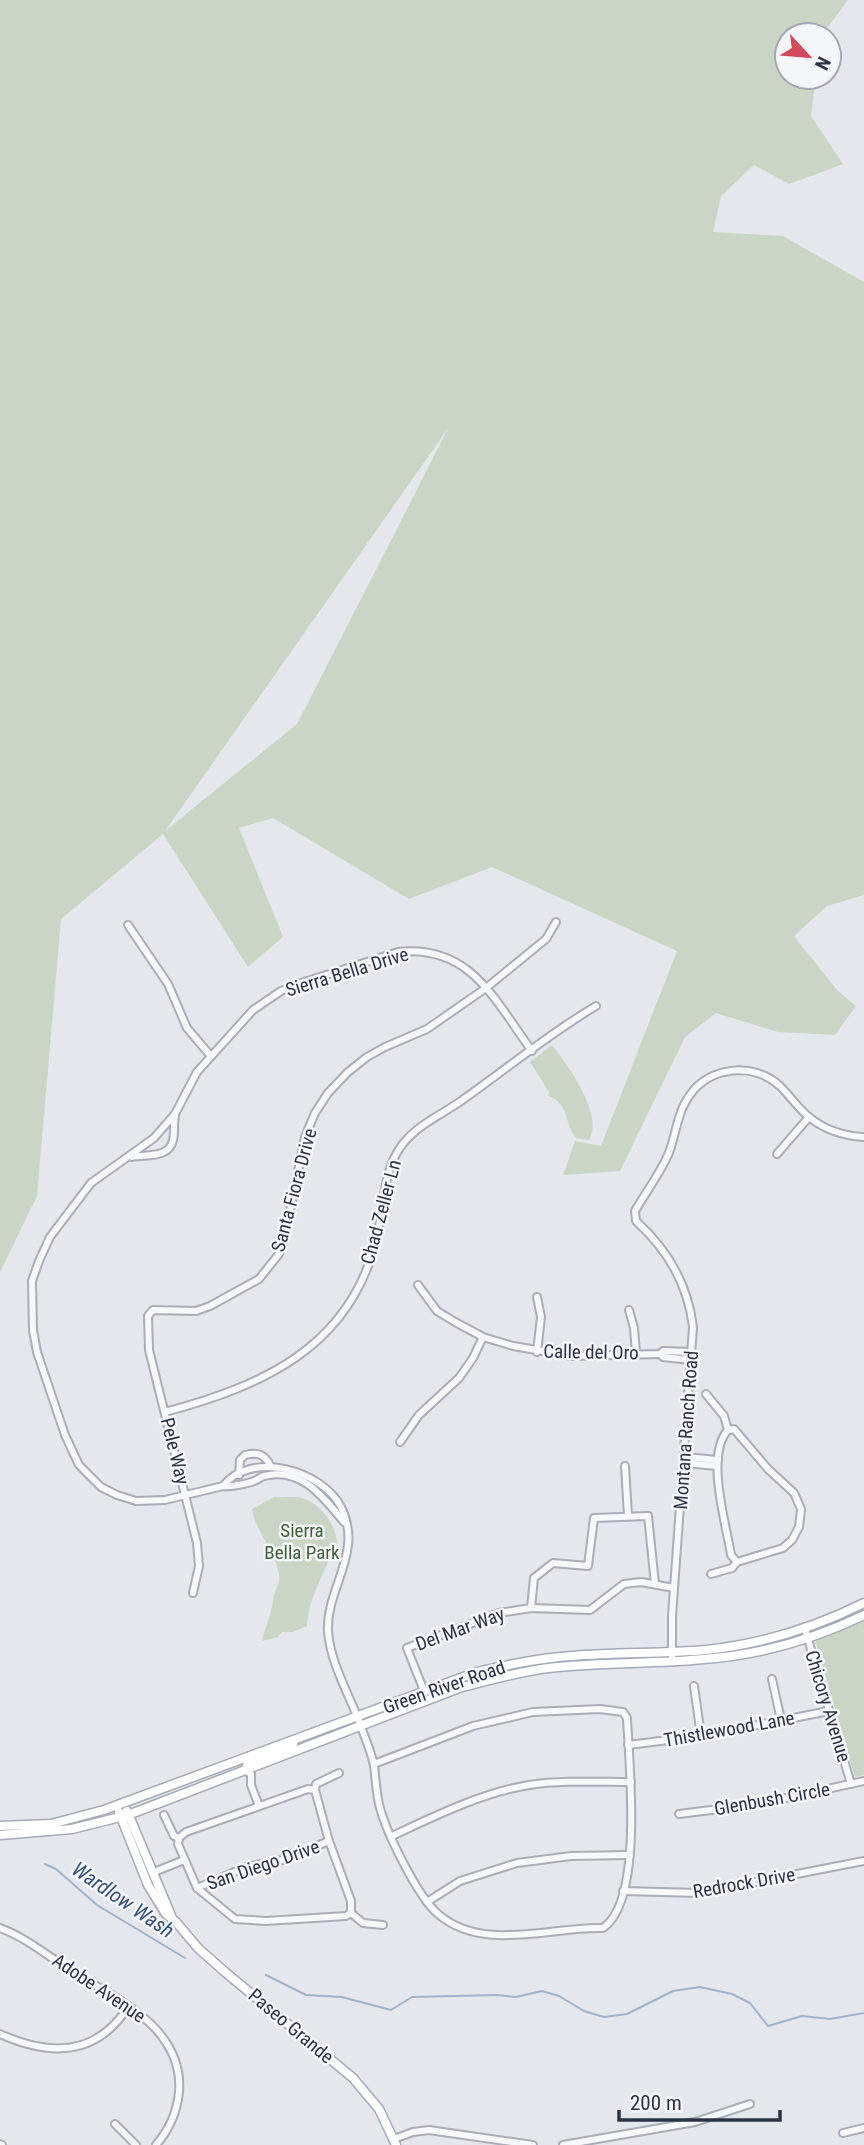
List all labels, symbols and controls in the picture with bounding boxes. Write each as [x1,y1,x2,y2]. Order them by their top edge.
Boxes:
north arrow [773,21,843,91]
text: N [810,53,836,74]
street label: Sierra Bella Drive [283,942,411,1002]
street label: Santa Fiora Drive [266,1126,322,1254]
street label: Chad Zeller Ln [356,1157,406,1267]
street label: Calle del Oro [543,1340,639,1364]
street label: Montana Ranch Road [669,1350,703,1510]
street label: Pele Way [156,1415,194,1487]
park label: Sierra Bella Park [264,1519,340,1564]
street label: Del Mar Way [412,1602,508,1656]
street label: Chicory Avenue [800,1647,856,1765]
street label: Green River Road [380,1655,508,1719]
street label: Thistlewood Lane [662,1706,796,1752]
street label: Glenbush Circle [712,1777,832,1821]
street label: San Diego Drive [204,1835,323,1895]
water label: Wardlow Wash [67,1857,179,1943]
street label: Redrock Drive [691,1863,797,1903]
street label: Adobe Avenue [48,1948,150,2028]
street label: Paseo Grande [244,1984,338,2068]
scale bar [619,2078,780,2122]
text: 200 m [630,2091,682,2115]

